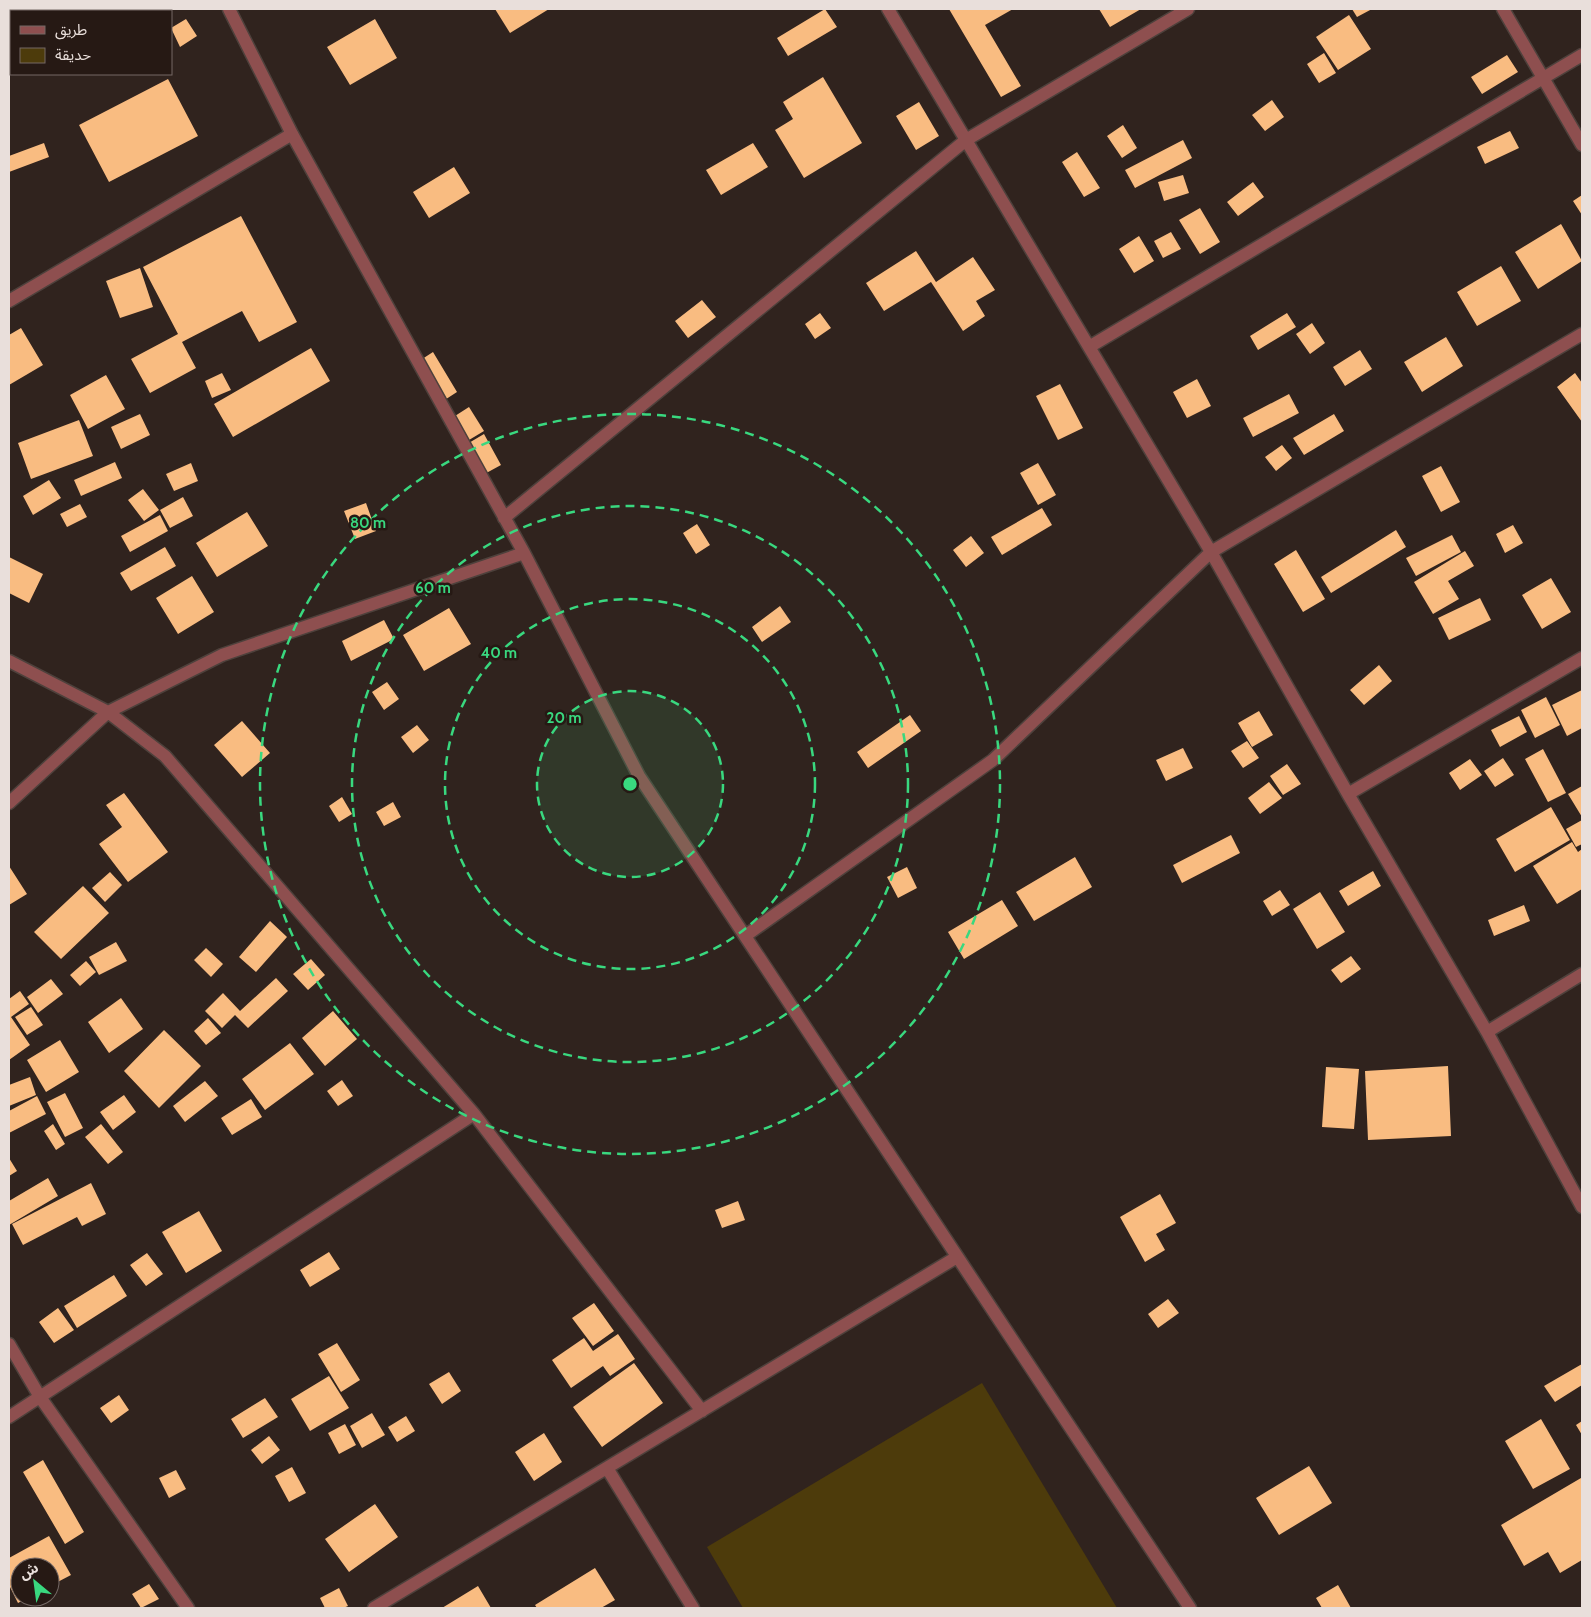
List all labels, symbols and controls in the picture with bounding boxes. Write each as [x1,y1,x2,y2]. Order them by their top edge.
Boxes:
legend [10,10,172,75]
text: طريق [55,21,87,40]
text: حديقة [55,46,91,64]
text: 80 m [350,514,386,532]
text: 60 m [415,579,451,597]
text: 40 m [481,644,517,662]
text: 20 m [547,709,581,727]
centre of rings [621,775,639,793]
north arrow [10,1557,60,1607]
text: ش [16,1558,41,1583]

